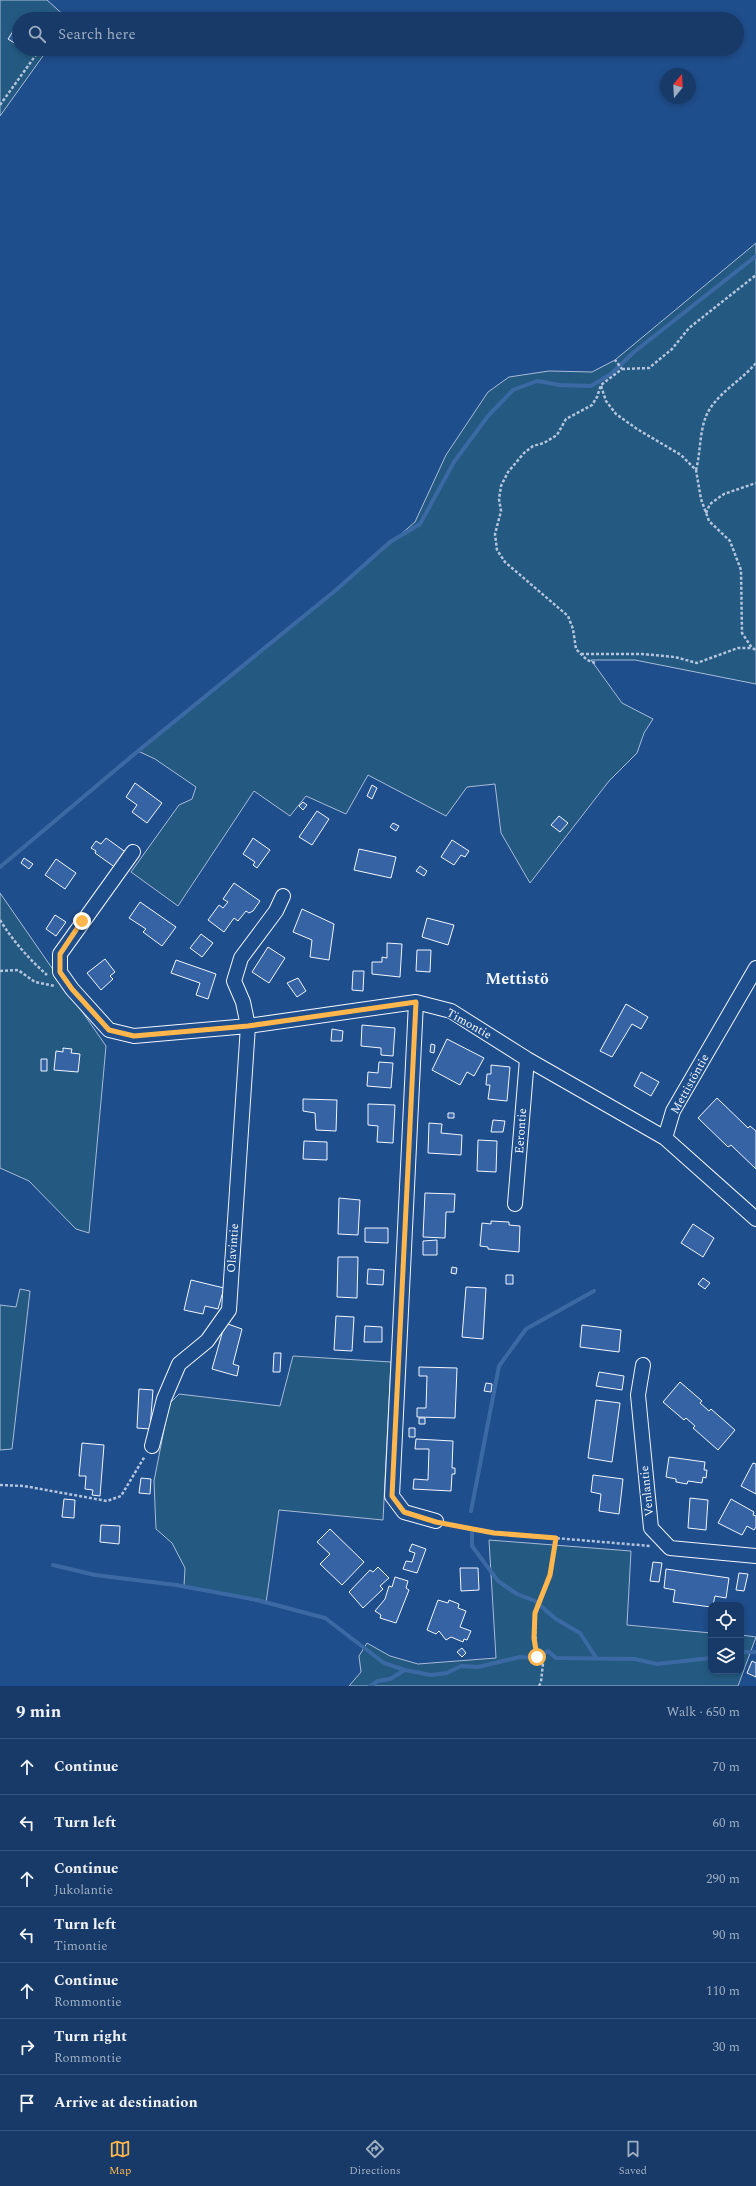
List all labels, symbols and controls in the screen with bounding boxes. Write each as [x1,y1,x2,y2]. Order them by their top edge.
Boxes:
search box [12,12,744,56]
icon: search [26,23,48,45]
text: Search here [58,23,136,46]
north arrow [660,68,696,104]
route end [73,912,91,930]
district label: Mettistö [485,967,549,991]
street label: Timontie [443,1004,495,1044]
street label: Mettistöntie [666,1050,714,1118]
street label: Eerontie [510,1107,532,1154]
street label: Olavintie [222,1223,244,1273]
street label: Venlantie [635,1464,659,1517]
map controls [708,1602,744,1674]
button: locate [708,1602,744,1638]
button: layers [708,1638,744,1674]
route start [528,1648,546,1666]
text: 9 min [16,1699,61,1725]
text: Walk · 650 m [666,1702,740,1722]
text: Continue [54,1755,119,1778]
icon: ahead [16,1756,38,1778]
text: 70 m [713,1757,740,1777]
text: Turn left [54,1811,116,1834]
icon: left [16,1812,38,1834]
text: 60 m [713,1813,740,1833]
text: Continue [54,1857,119,1880]
icon: ahead [16,1868,38,1890]
text: 290 m [706,1869,740,1889]
text: Jukolantie [54,1880,113,1900]
text: Turn left [54,1913,116,1936]
icon: left [16,1924,38,1946]
text: 90 m [713,1925,740,1945]
text: Timontie [54,1936,108,1956]
text: Continue [54,1969,119,1992]
icon: ahead [16,1980,38,2002]
text: 110 m [706,1981,740,2001]
text: Rommontie [54,1992,122,2012]
text: Turn right [54,2025,127,2048]
icon: right [16,2036,38,2058]
text: 30 m [713,2037,740,2057]
text: Rommontie [54,2048,122,2068]
text: Arrive at destination [54,2091,198,2114]
icon: arrive [16,2092,38,2114]
tab: Map [109,2138,131,2179]
tab: Directions [349,2138,401,2179]
tab: Saved [619,2138,647,2179]

